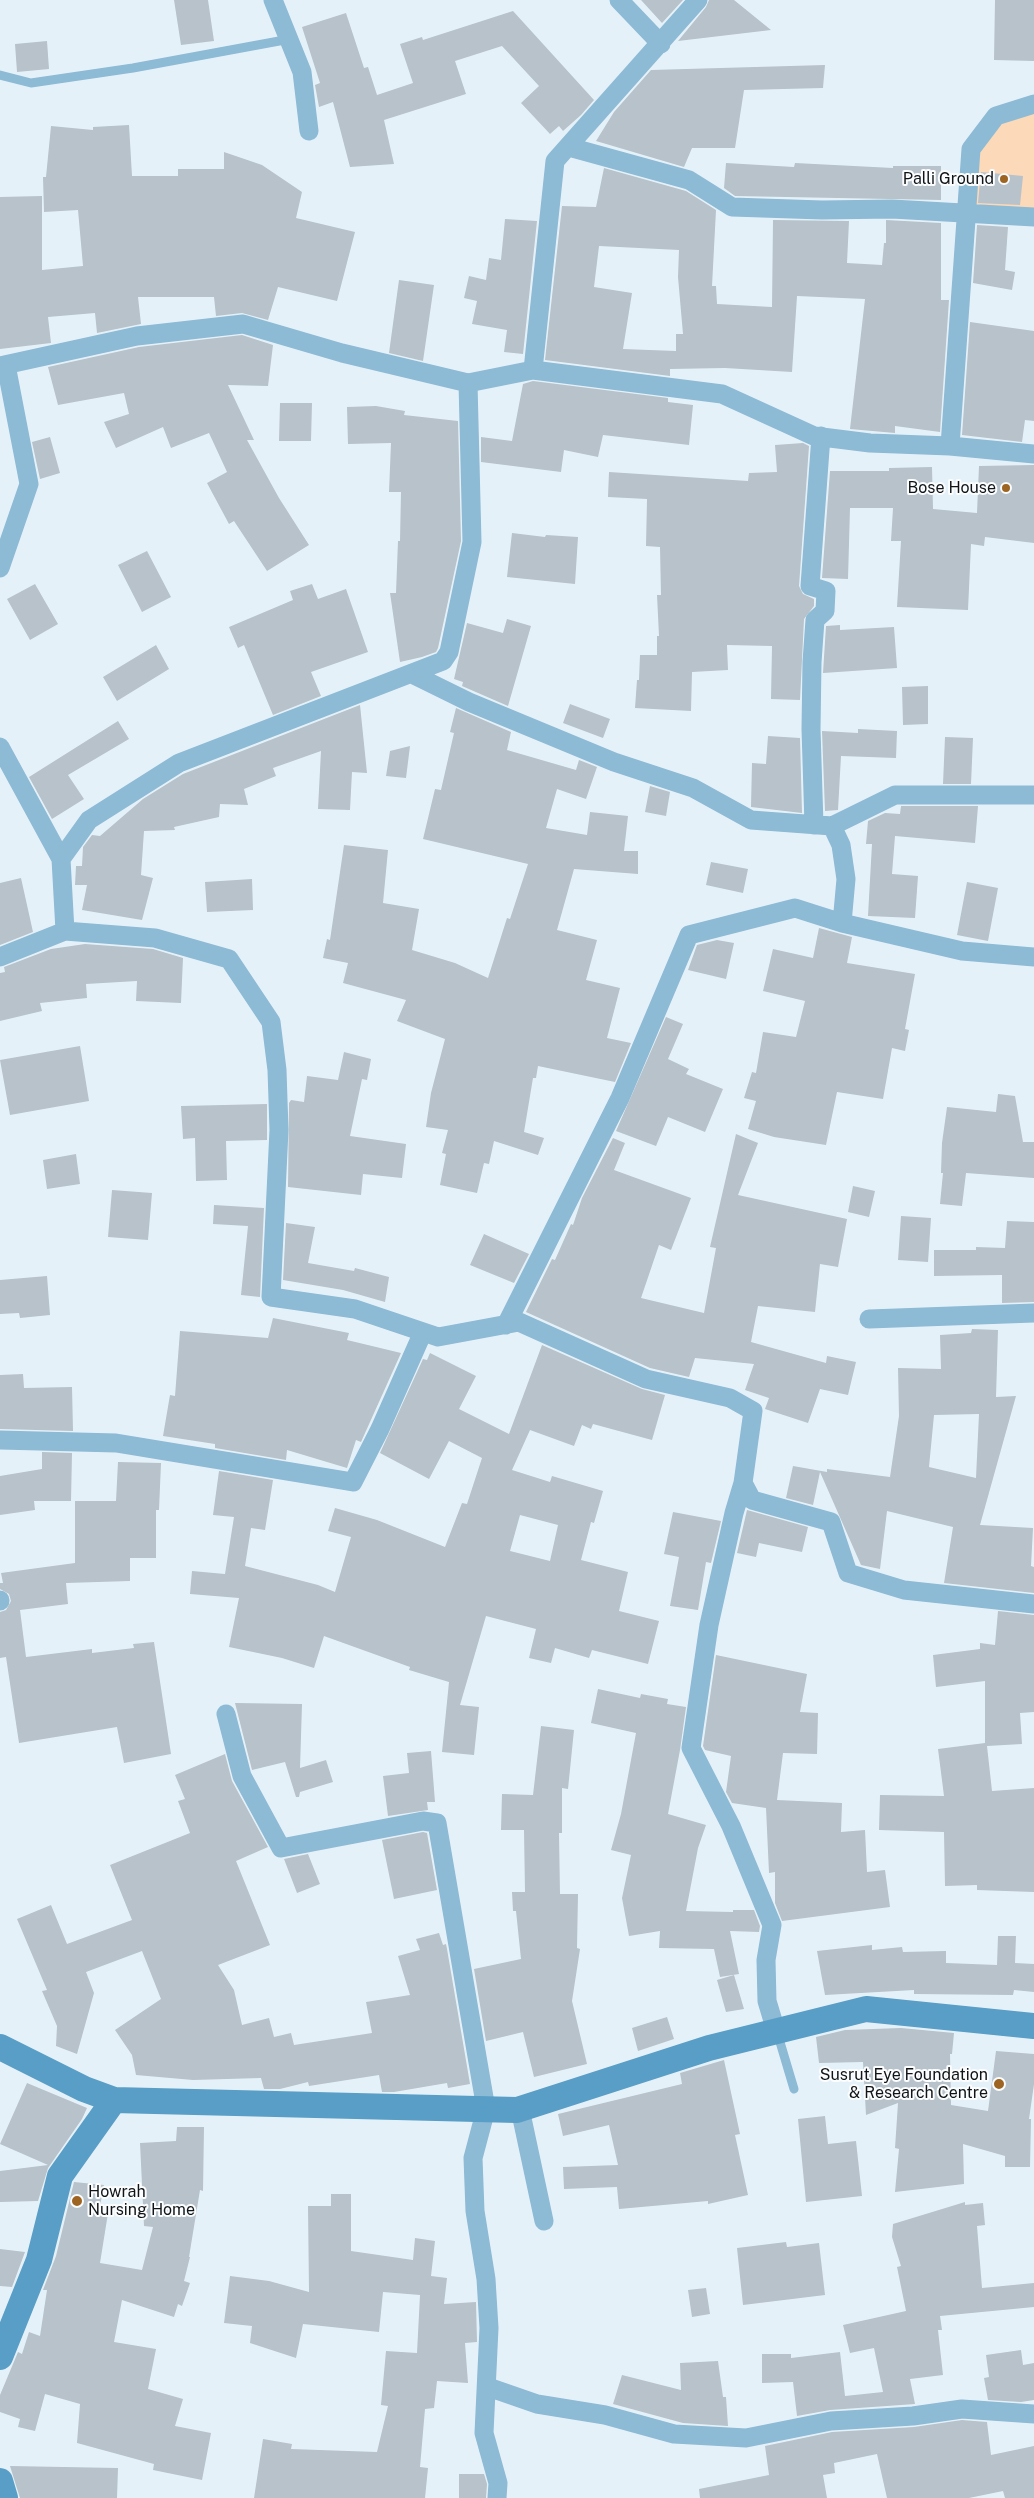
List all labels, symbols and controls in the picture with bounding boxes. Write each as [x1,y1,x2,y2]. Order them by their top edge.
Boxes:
place label: Palli Ground [903,169,994,189]
marker: Palli Ground [998,173,1010,185]
place label: Bose House [908,478,996,498]
marker: Bose House [1000,482,1012,494]
place label: Susrut Eye Foundation & Research Centre [820,2065,988,2103]
marker: Susrut Eye Foundation & Research Centre [992,2077,1006,2091]
place label: Howrah Nursing Home [88,2182,195,2220]
marker: Howrah Nursing Home [70,2194,84,2208]

